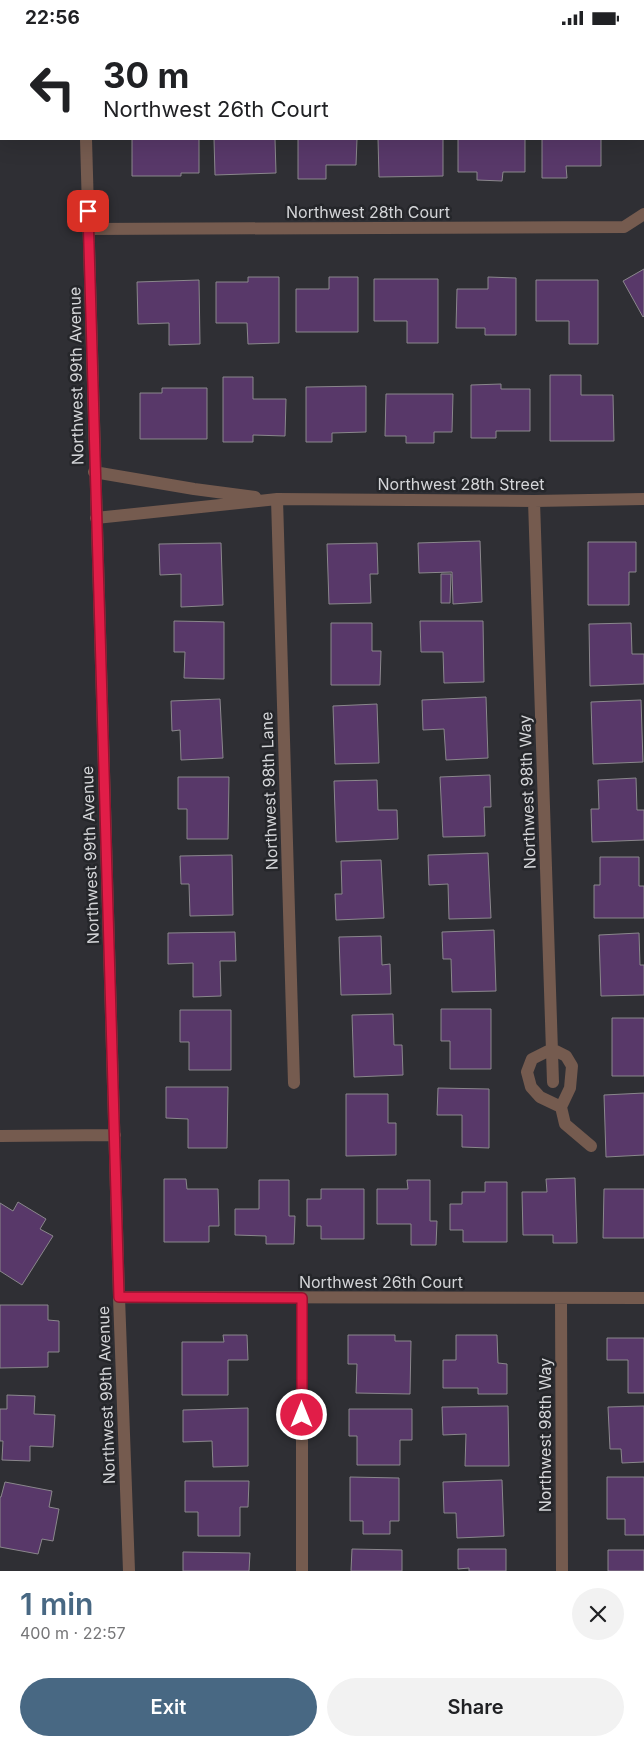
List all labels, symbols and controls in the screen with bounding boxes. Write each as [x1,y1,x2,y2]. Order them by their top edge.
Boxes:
text: 22:56 [25,6,80,29]
text: 30 m [103,54,189,96]
icon: left [20,55,85,120]
text: Northwest 26th Court [103,96,329,122]
pin [67,190,109,232]
icon: arrive [74,197,102,225]
street label: Northwest 28th Court [286,202,450,222]
street label: Northwest 99th Avenue [64,287,88,465]
street label: Northwest 28th Street [378,474,544,494]
street label: Northwest 98th Lane [256,711,282,871]
street label: Northwest 98th Way [514,714,540,870]
street label: Northwest 99th Avenue [77,766,103,944]
street label: Northwest 26th Court [299,1272,463,1292]
street label: Northwest 99th Avenue [93,1306,119,1484]
street label: Northwest 98th Way [535,1358,555,1512]
position arrow [275,1388,327,1440]
text: 1 min [20,1586,93,1622]
button: close [572,1588,624,1640]
text: 400 m · 22:57 [20,1623,126,1643]
button: Exit [20,1678,317,1736]
button: Share [327,1678,624,1736]

